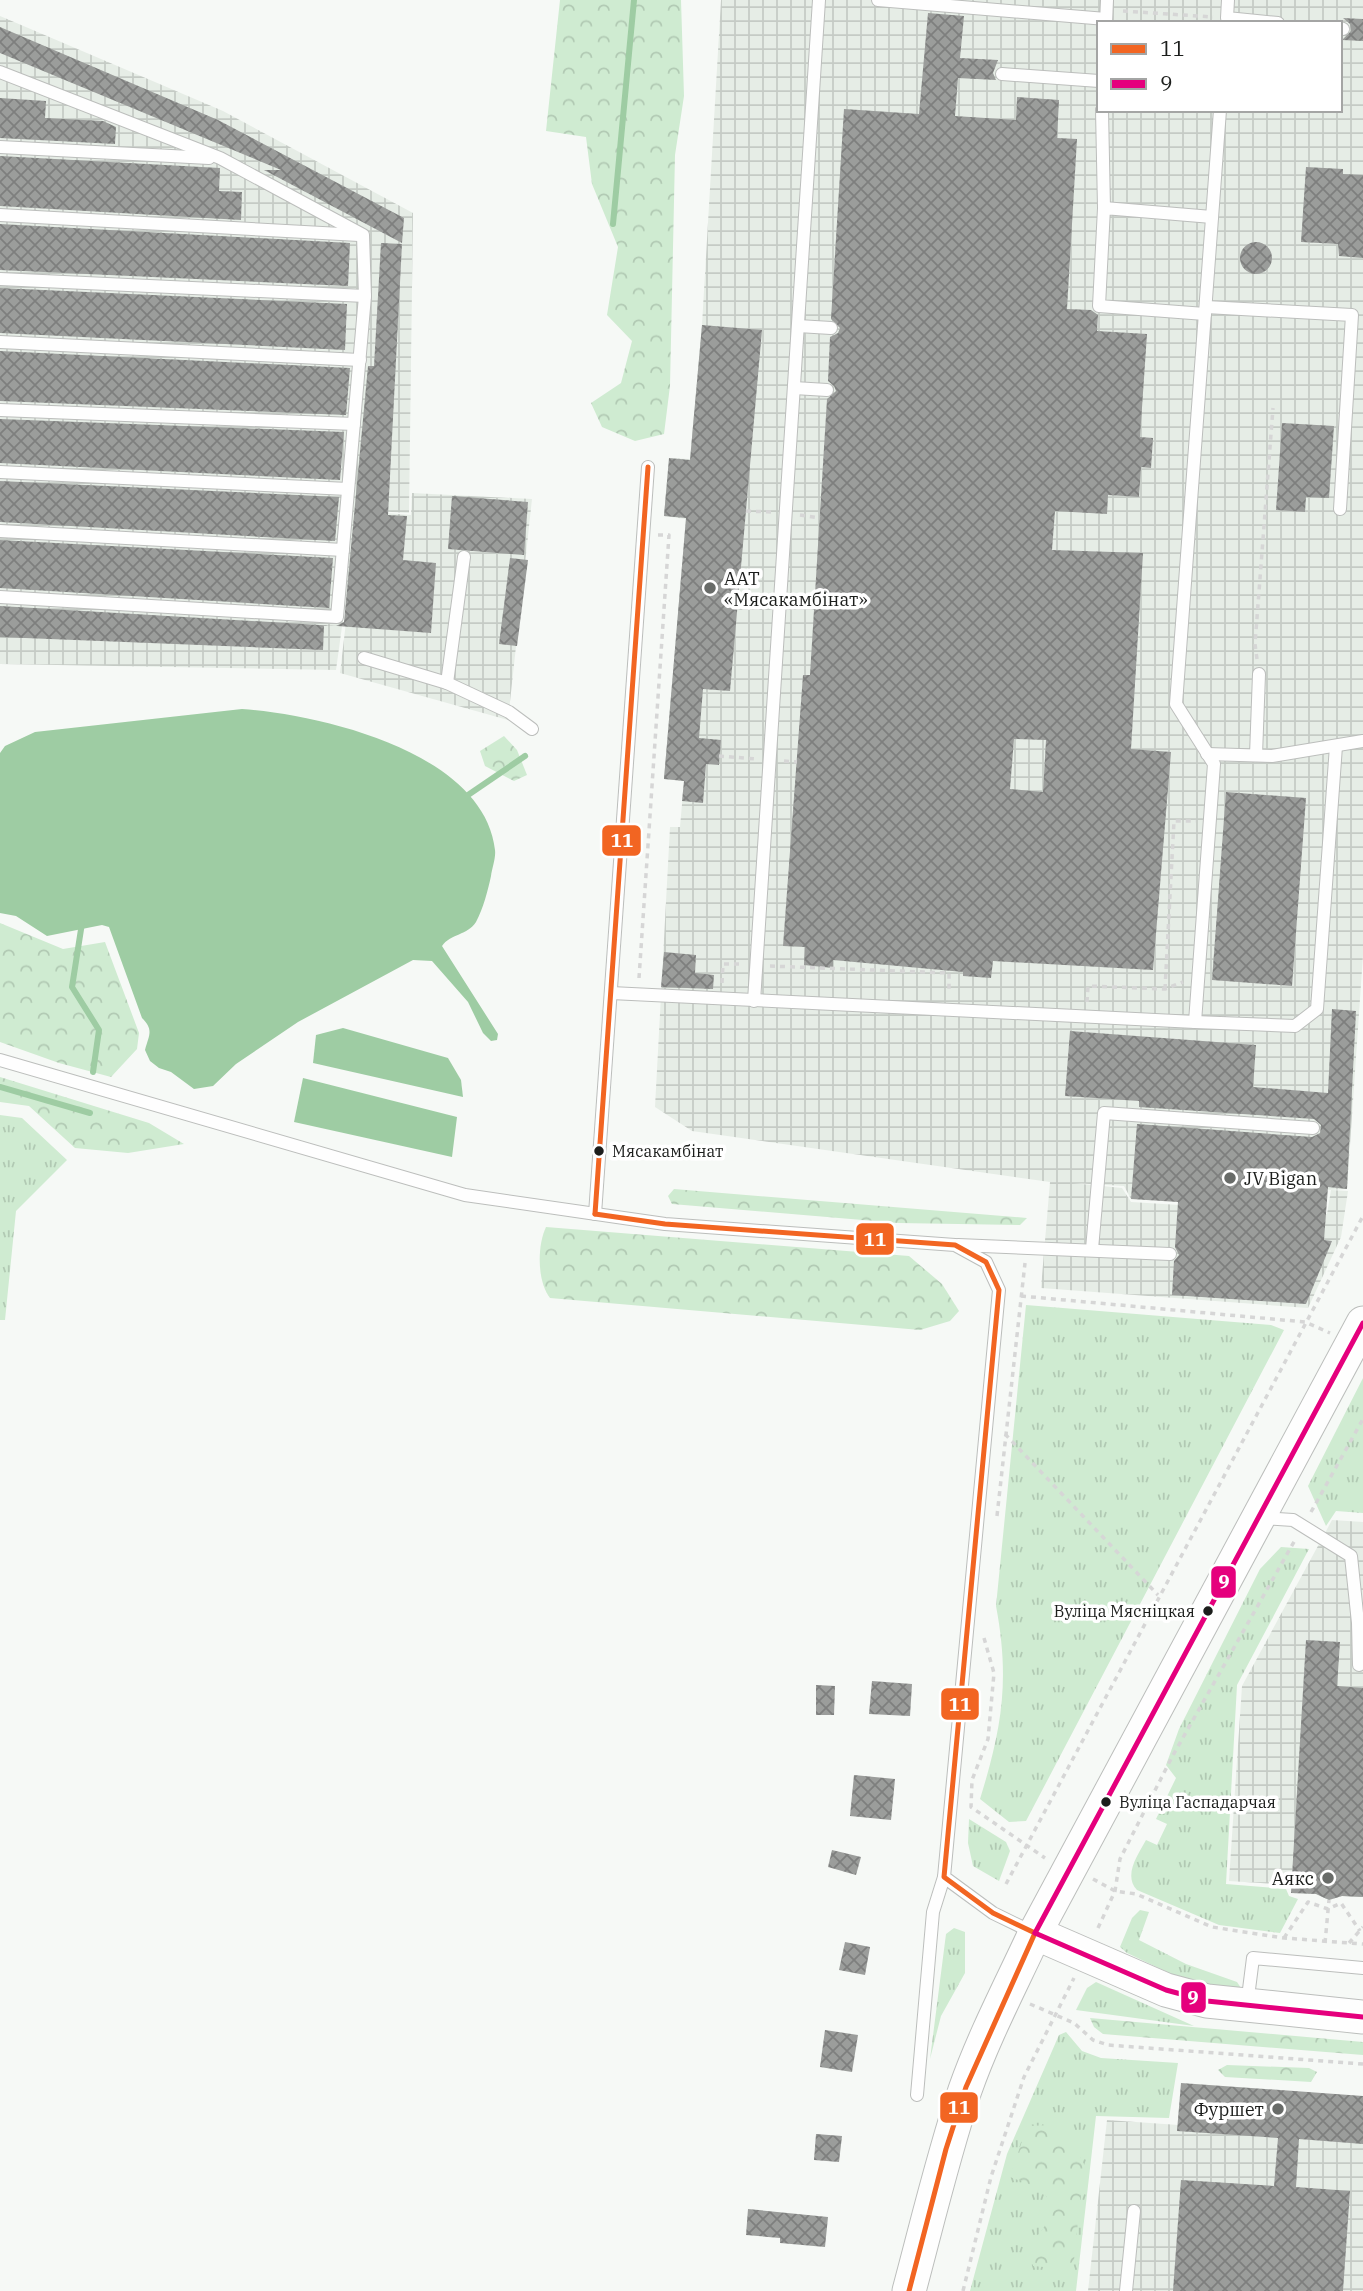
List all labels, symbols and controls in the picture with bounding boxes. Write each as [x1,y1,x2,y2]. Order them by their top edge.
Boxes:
legend [1097,21,1342,112]
text: 11 [1160,34,1185,62]
text: 9 [1160,69,1173,97]
place label: ААТ «Мясакамбінат» [724,567,868,611]
marker: ААТ «Мясакамбінат» [702,580,718,596]
line badge: 11 [601,824,642,857]
text: 11 [611,828,633,852]
place label: Мясакамбінат [612,1141,723,1161]
marker: Мясакамбінат [592,1144,606,1158]
place label: JV Bigan [1244,1167,1317,1190]
marker: JV Bigan [1222,1170,1238,1186]
line badge: 11 [855,1222,895,1256]
text: 11 [864,1227,886,1251]
line badge: 9 [1210,1565,1237,1599]
text: 9 [1218,1569,1230,1593]
place label: Вуліца Мясніцкая [1054,1601,1195,1621]
marker: Вуліца Мясніцкая [1201,1604,1215,1618]
line badge: 11 [940,1687,980,1721]
text: 11 [949,1692,971,1716]
place label: Вуліца Гаспадарчая [1119,1792,1276,1812]
marker: Вуліца Гаспадарчая [1099,1795,1113,1809]
place label: Аякс [1272,1867,1314,1890]
marker: Аякс [1320,1870,1336,1886]
line badge: 9 [1180,1981,1207,2014]
text: 9 [1187,1985,1199,2009]
line badge: 11 [939,2091,979,2124]
text: 11 [948,2095,970,2119]
place label: Фуршет [1194,2098,1264,2121]
marker: Фуршет [1270,2101,1286,2117]

